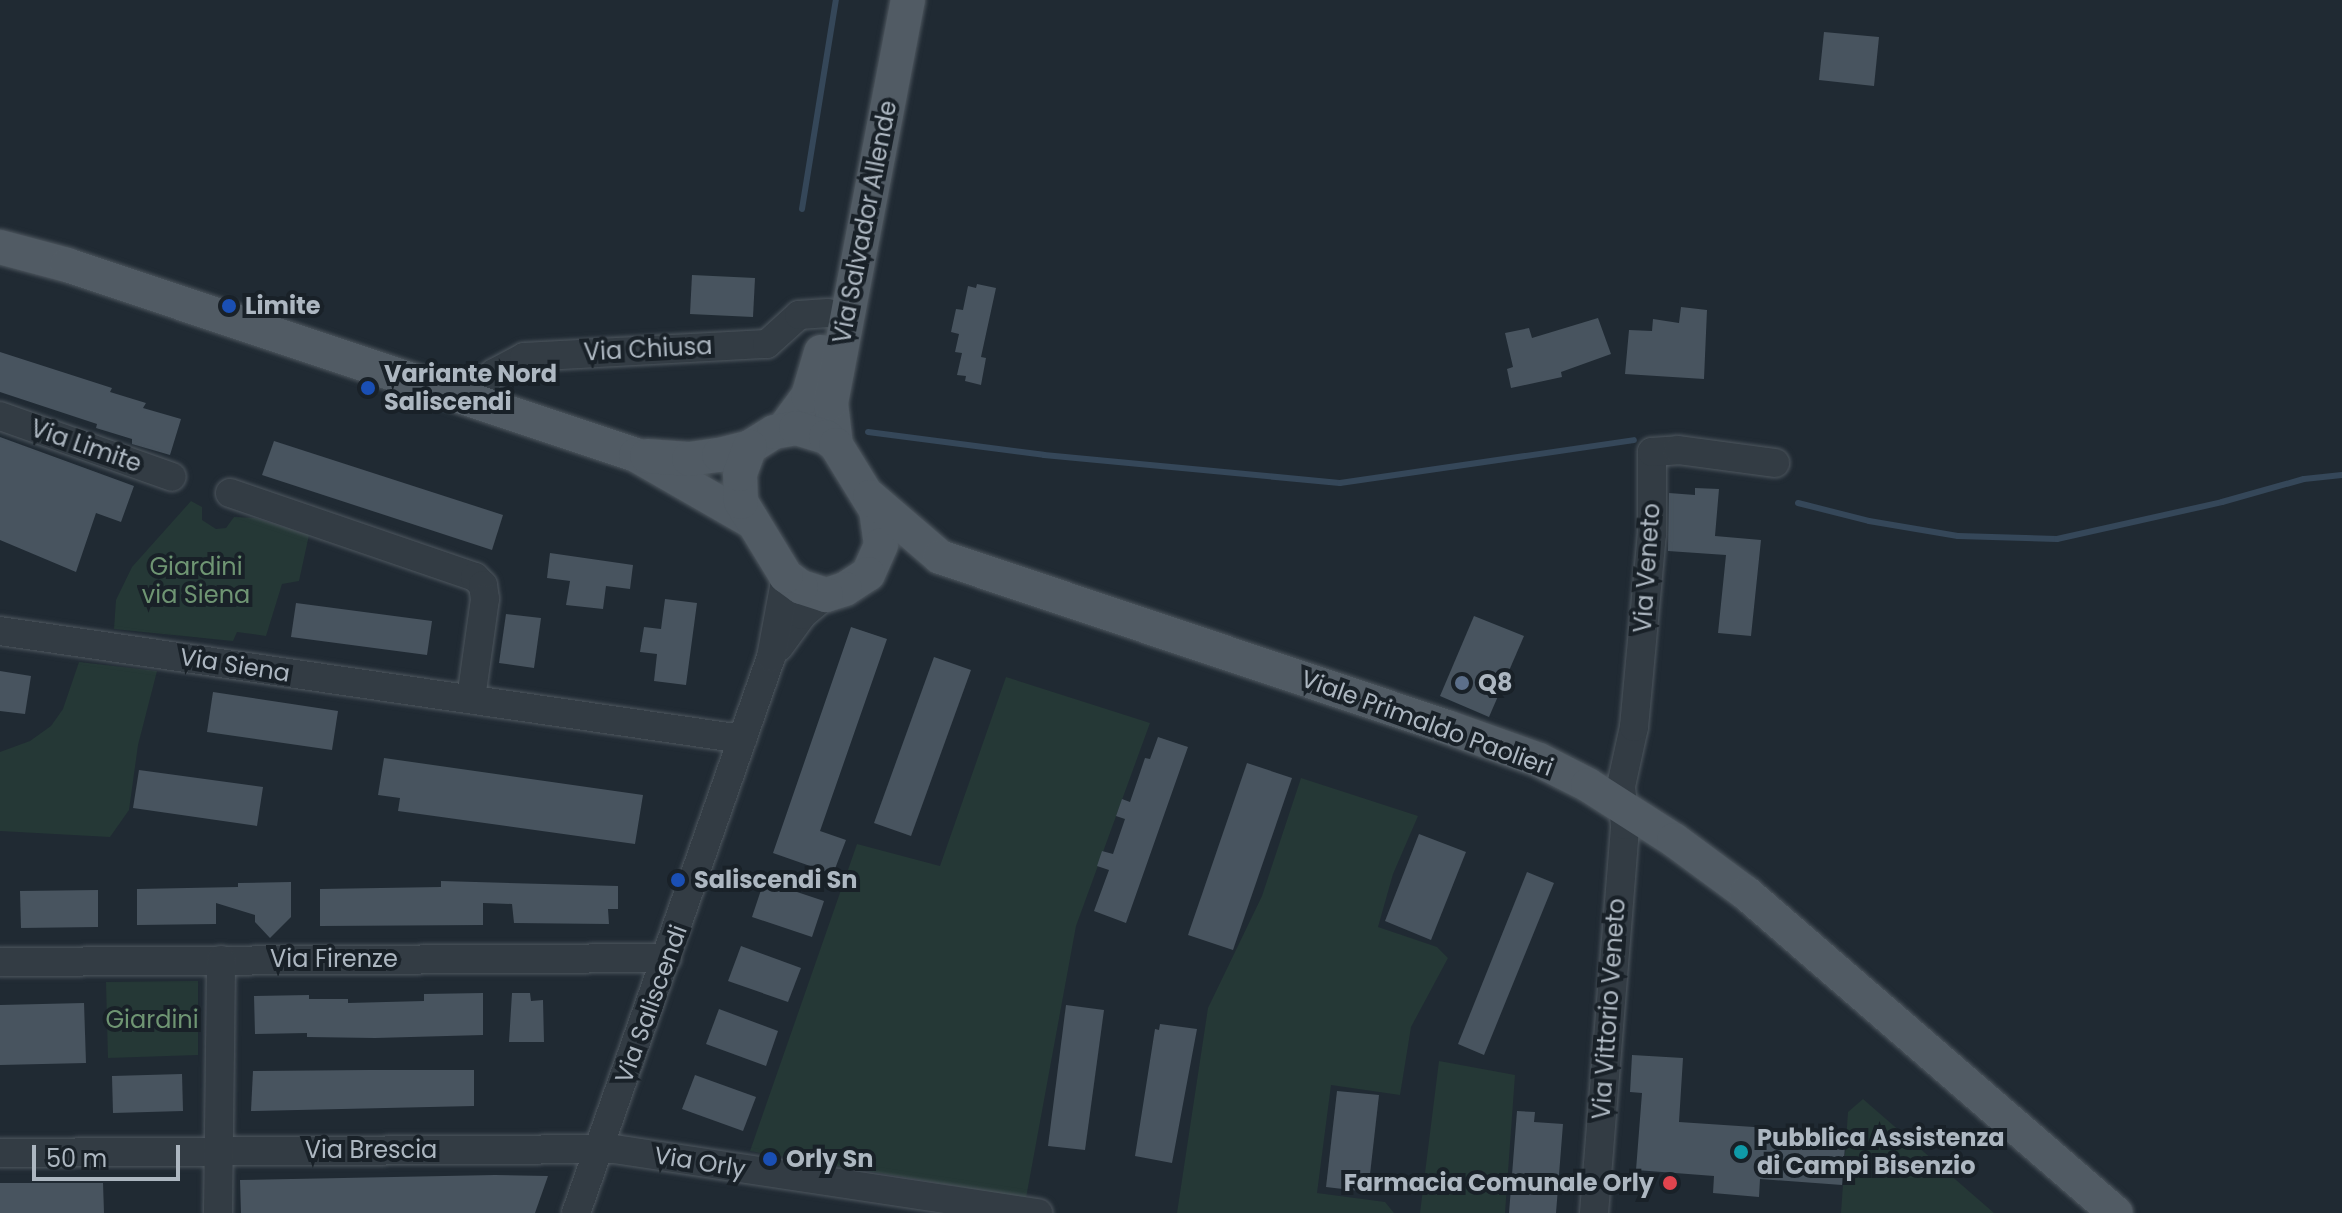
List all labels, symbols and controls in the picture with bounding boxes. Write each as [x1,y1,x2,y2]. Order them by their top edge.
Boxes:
street label: Via Salvador Allende [827,98,903,346]
place label: Limite [245,292,321,320]
marker: Limite [220,297,238,315]
street label: Via Chiusa [583,331,713,367]
place label: Variante Nord Saliscendi [384,360,557,416]
marker: Variante Nord Saliscendi [359,379,377,397]
street label: Via Limite [27,414,145,478]
street label: Via Veneto [1628,502,1666,634]
park label: Giardini via Siena [142,553,250,609]
street label: Via Siena [178,642,292,688]
street label: Viale Primaldo Paolieri [1297,664,1557,782]
place label: Q8 [1478,669,1512,697]
marker: Q8 [1453,674,1471,692]
place label: Saliscendi Sn [694,866,857,894]
marker: Saliscendi Sn [669,871,687,889]
street label: Via Vittorio Veneto [1587,897,1631,1121]
street label: Via Saliscendi [609,921,693,1087]
street label: Via Firenze [270,945,398,973]
park label: Giardini [105,1006,199,1034]
place label: Pubblica Assistenza di Campi Bisenzio [1757,1124,2005,1180]
scale bar [36,1129,184,1179]
street label: Via Brescia [305,1136,437,1164]
street label: Via Orly [652,1141,748,1183]
text: 50 m [46,1142,107,1175]
marker: Pubblica Assistenza di Campi Bisenzio [1732,1143,1750,1161]
place label: Orly Sn [786,1145,873,1173]
marker: Orly Sn [761,1150,779,1168]
place label: Farmacia Comunale Orly [1344,1169,1654,1197]
marker: Farmacia Comunale Orly [1661,1174,1679,1192]

